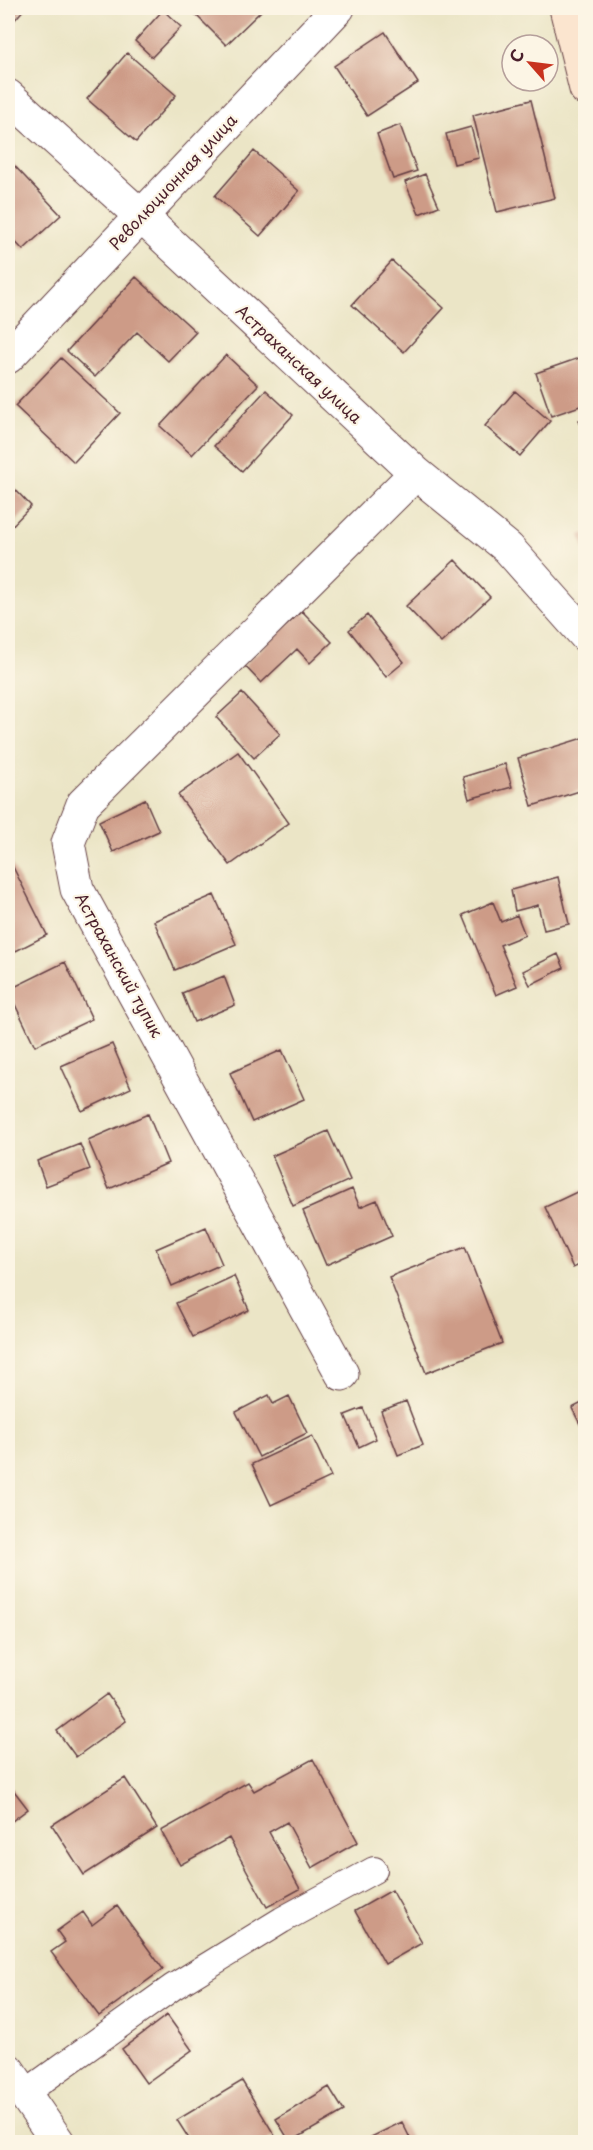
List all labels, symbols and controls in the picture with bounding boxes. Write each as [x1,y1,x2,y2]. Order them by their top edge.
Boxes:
north arrow [500,33,560,93]
text: С [502,45,529,66]
street label: Революционная улица [103,108,242,255]
street label: Астраханская улица [231,298,368,428]
street label: Астраханский тупик [70,888,170,1042]

